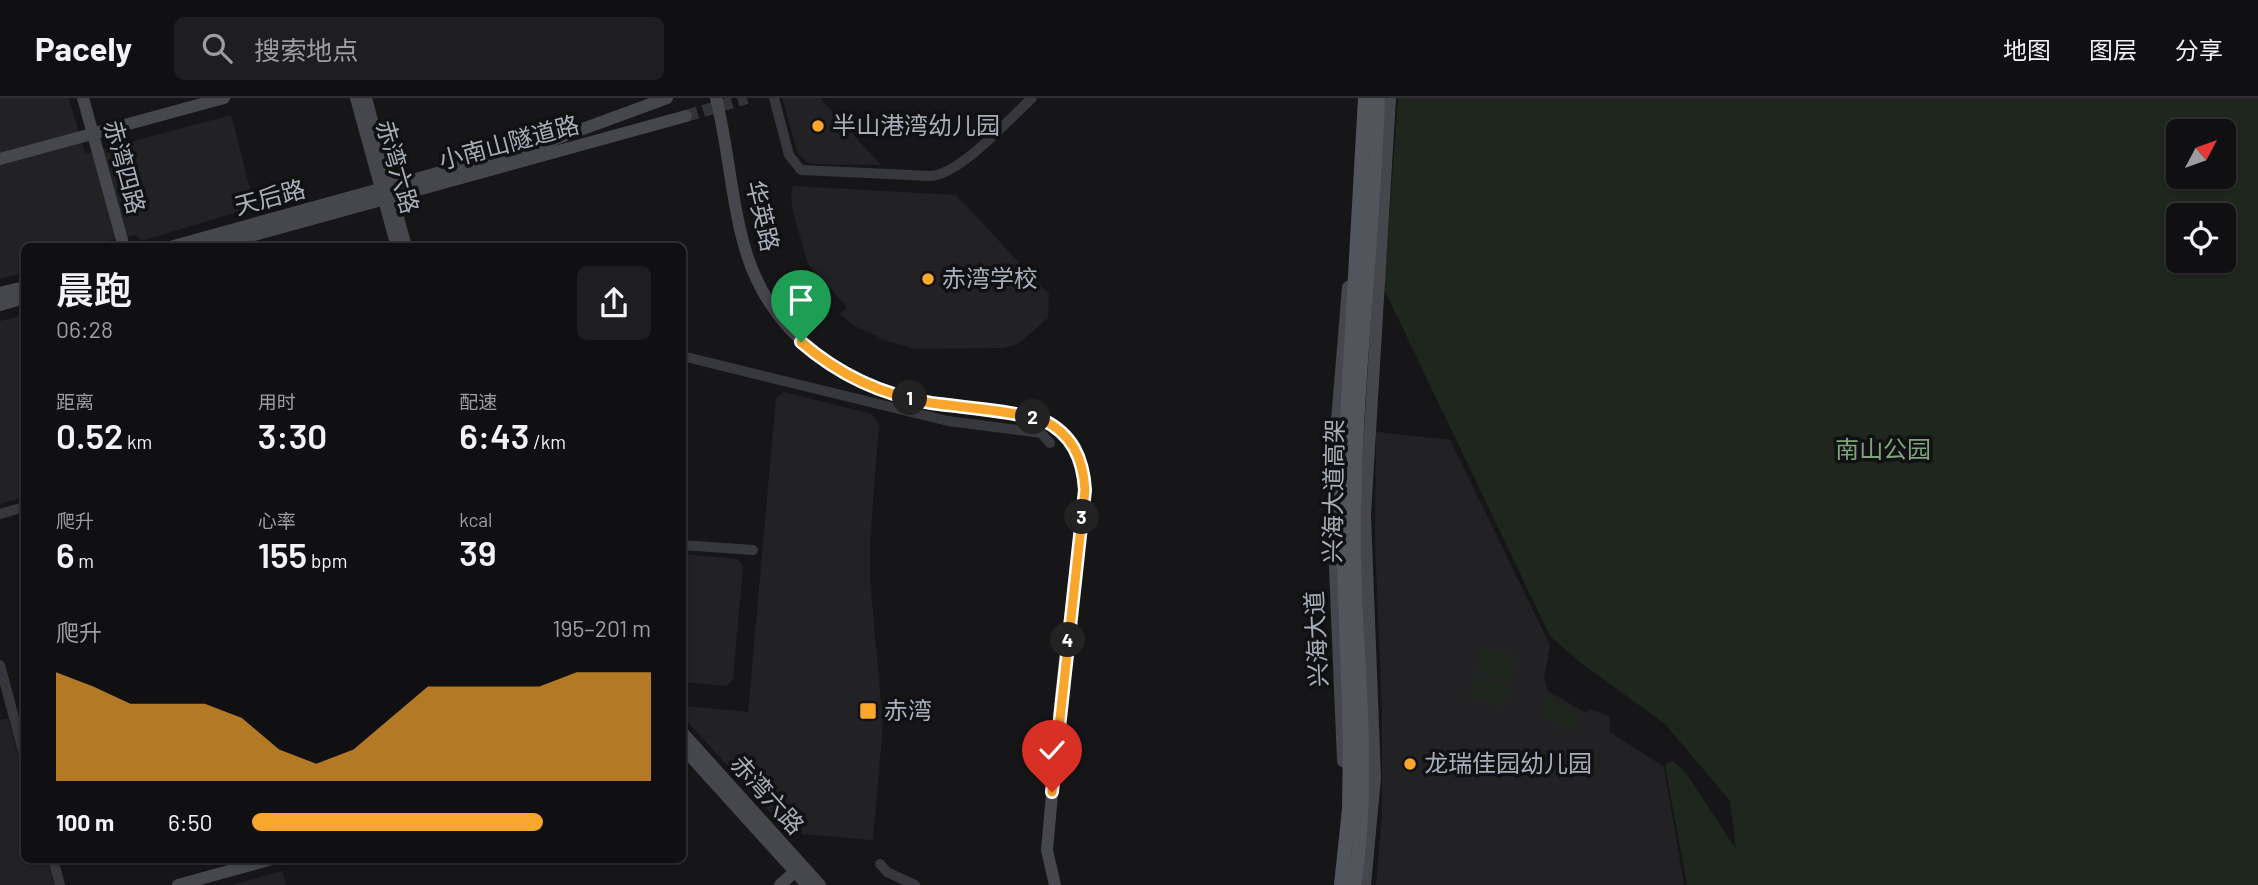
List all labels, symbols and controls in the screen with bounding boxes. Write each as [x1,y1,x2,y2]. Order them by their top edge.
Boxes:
search box [174,17,664,80]
text: Pacely [35,28,132,68]
icon: search [198,29,236,67]
text: 搜索地点 [254,34,358,65]
text: 地图 [2003,35,2051,64]
text: 图层 [2089,35,2137,64]
text: 分享 [2175,35,2223,64]
street label: 小南山隧道路 [435,109,582,174]
place label: 半山港湾幼儿园 [832,110,1000,139]
street label: 赤湾四路 [99,116,152,217]
street label: 赤湾六路 [371,116,426,217]
marker: 半山港湾幼儿园 [810,118,826,134]
north arrow [2166,119,2236,189]
map controls [2166,119,2236,273]
street label: 天后路 [231,173,308,220]
street label: 华英路 [741,177,786,254]
button: locate [2166,203,2236,273]
place label: 赤湾学校 [942,263,1038,292]
text: 晨跑 [56,266,132,312]
button: share [577,266,651,340]
pin [771,270,831,342]
marker: 赤湾学校 [920,271,936,287]
icon: arrive [782,281,820,319]
text: 06:28 [56,315,113,343]
pin: 1 [892,380,928,416]
text: 1 [906,386,913,409]
text: 距离 [56,390,94,413]
text: 用时 [258,390,296,413]
text: 配速 [459,390,497,413]
pin: 2 [1016,400,1050,434]
text: 2 [1027,405,1038,428]
text: 0.52 [56,414,123,456]
text: 3:30 [258,414,327,456]
text: 6:43 [459,414,529,456]
street label: 兴海大道高架 [1317,419,1348,563]
text: km [123,430,152,453]
text: /km [529,430,566,453]
park label: 南山公园 [1835,434,1931,463]
pin: 3 [1064,500,1100,534]
text: 3 [1076,505,1087,528]
text: kcal [459,508,492,531]
text: 爬升 [56,509,94,532]
text: 心率 [258,509,296,532]
text: 39 [459,531,496,573]
text: 6 [56,533,75,575]
text: 155 [258,533,307,575]
text: m [75,549,94,572]
text: bpm [307,549,348,572]
street label: 兴海大道 [1299,590,1332,688]
text: 195–201 m [552,614,651,642]
text: 爬升 [56,618,102,646]
pin: 4 [1050,622,1086,658]
text: 4 [1062,628,1073,651]
place label: 赤湾 [884,695,932,724]
marker: 赤湾 [858,701,878,721]
pin [1022,720,1082,792]
icon: check [1033,731,1071,769]
place label: 龙瑞佳园幼儿园 [1424,748,1592,777]
street label: 赤湾六路 [725,749,811,839]
marker: 龙瑞佳园幼儿园 [1402,756,1418,772]
text: 100 m [56,808,114,836]
text: 6:50 [168,808,212,836]

